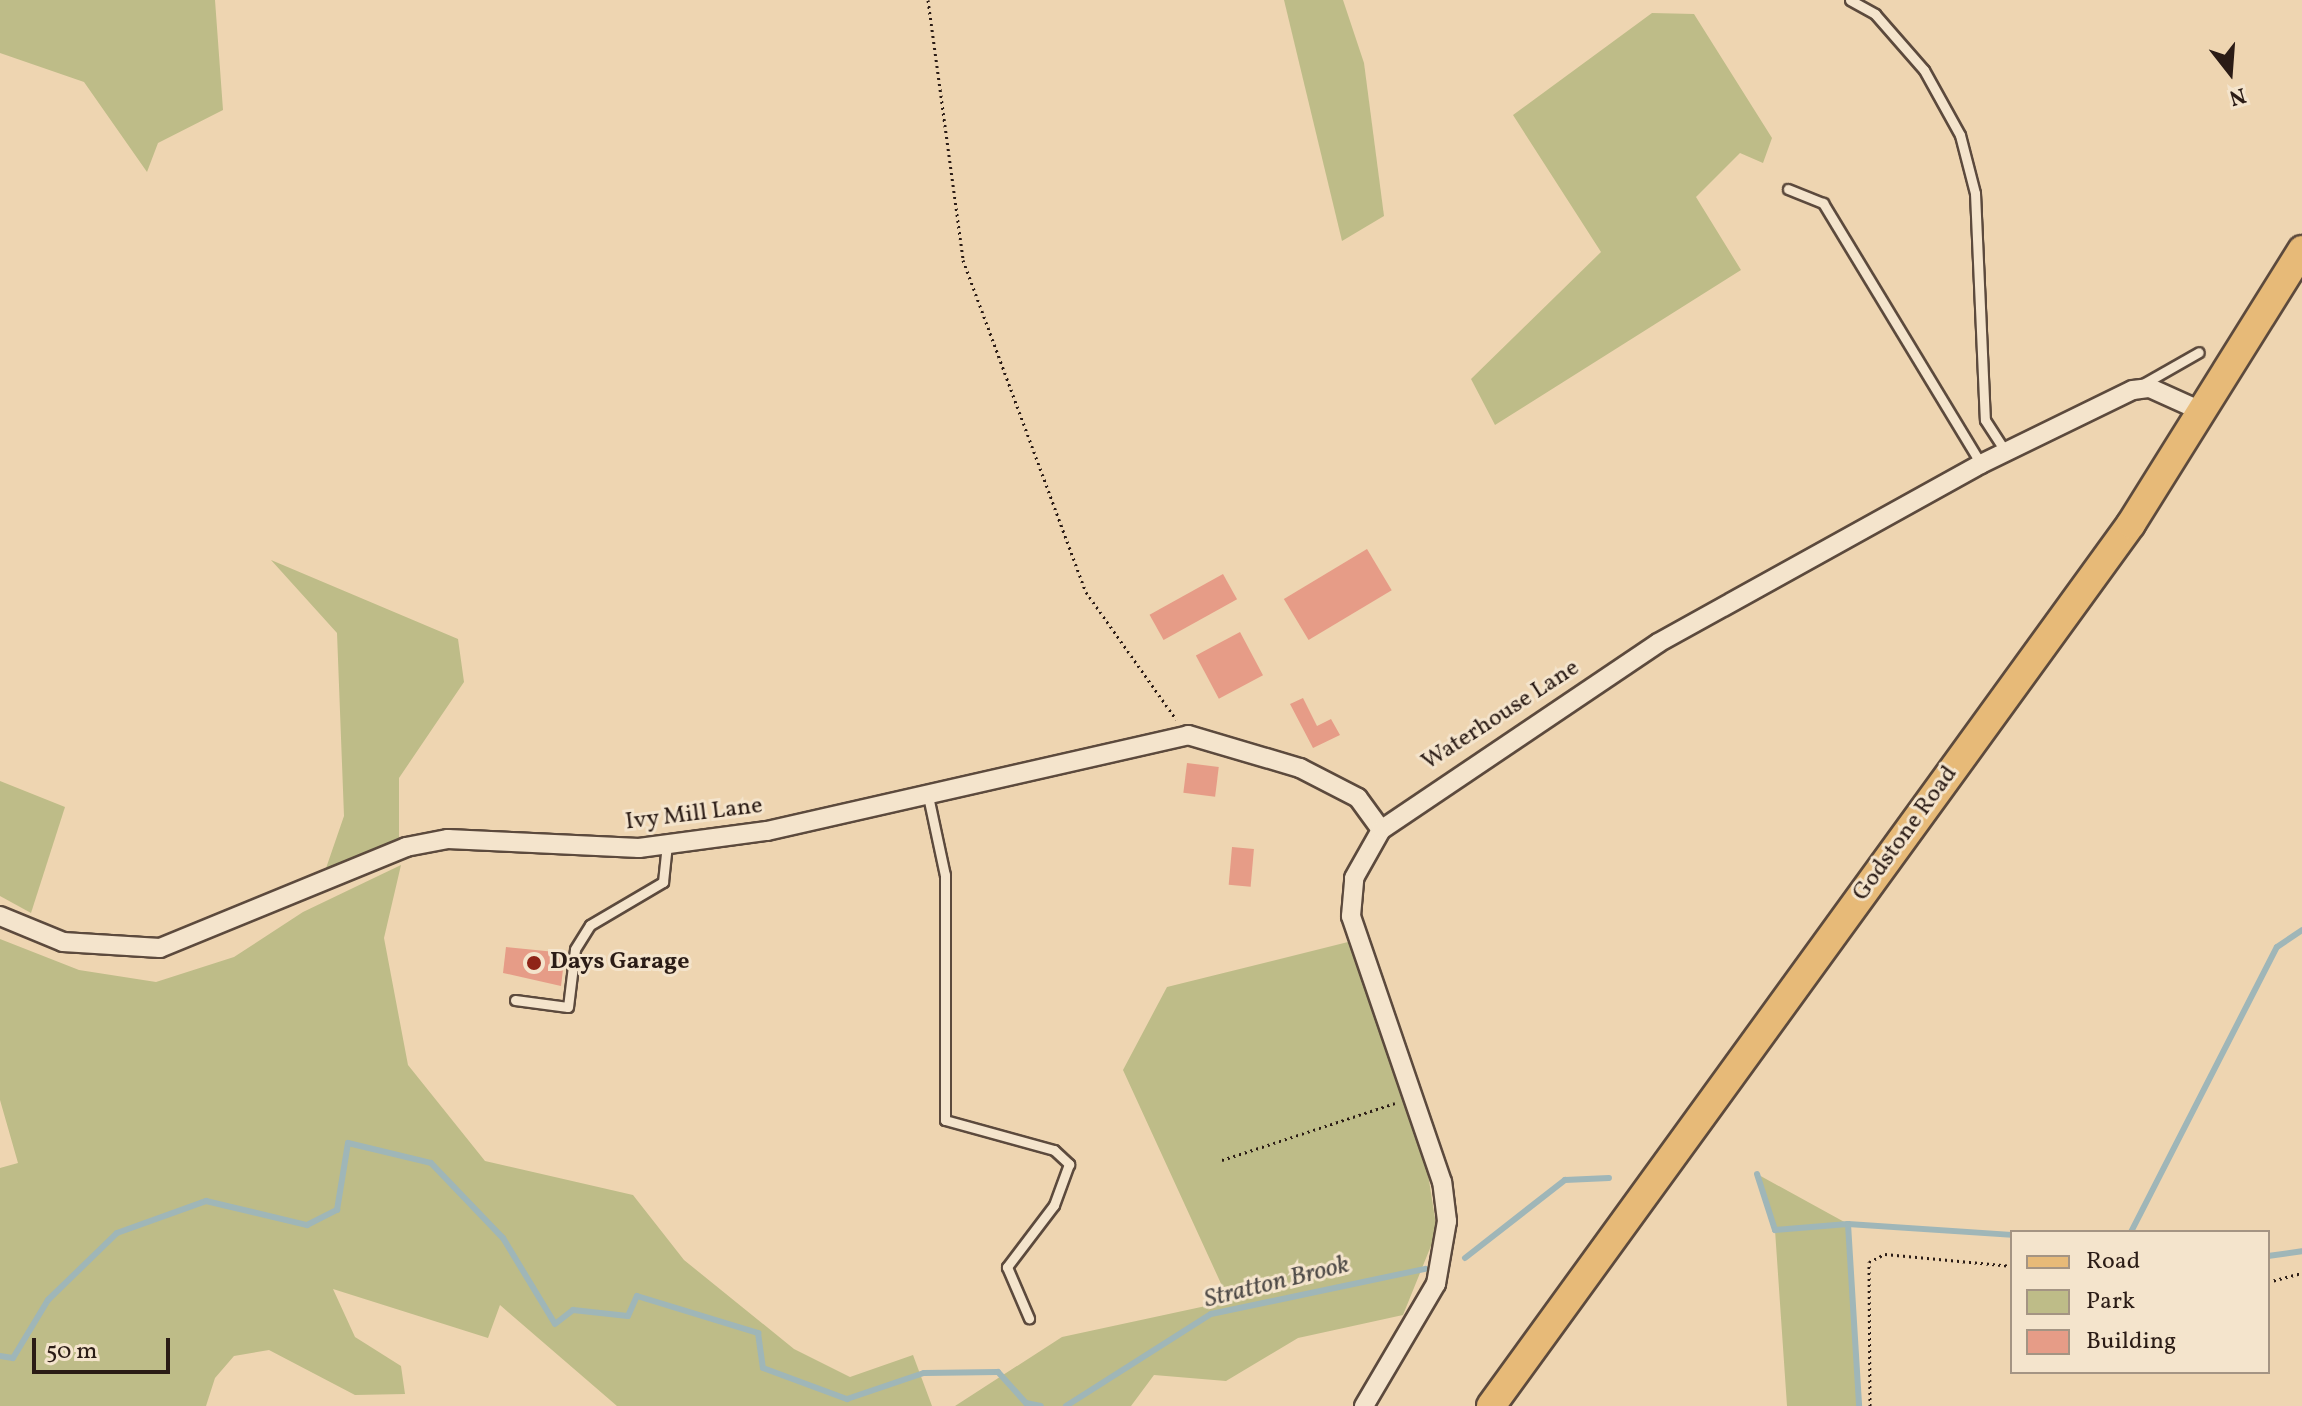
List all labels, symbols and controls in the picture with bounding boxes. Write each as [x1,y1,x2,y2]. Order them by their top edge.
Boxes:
north arrow [2190,32,2270,112]
text: N [2225,78,2249,113]
street label: Waterhouse Lane [1417,654,1585,778]
street label: Godstone Road [1847,761,1965,907]
street label: Ivy Mill Lane [623,792,765,838]
place label: Days Garage [550,949,690,977]
marker: Days Garage [525,954,543,972]
legend [2010,1230,2270,1374]
text: Road [2086,1245,2140,1279]
water label: Stratton Brook [1201,1250,1353,1316]
text: Park [2086,1285,2135,1319]
scale bar [36,1322,174,1372]
text: Building [2086,1325,2176,1359]
text: 50 m [46,1335,98,1369]

